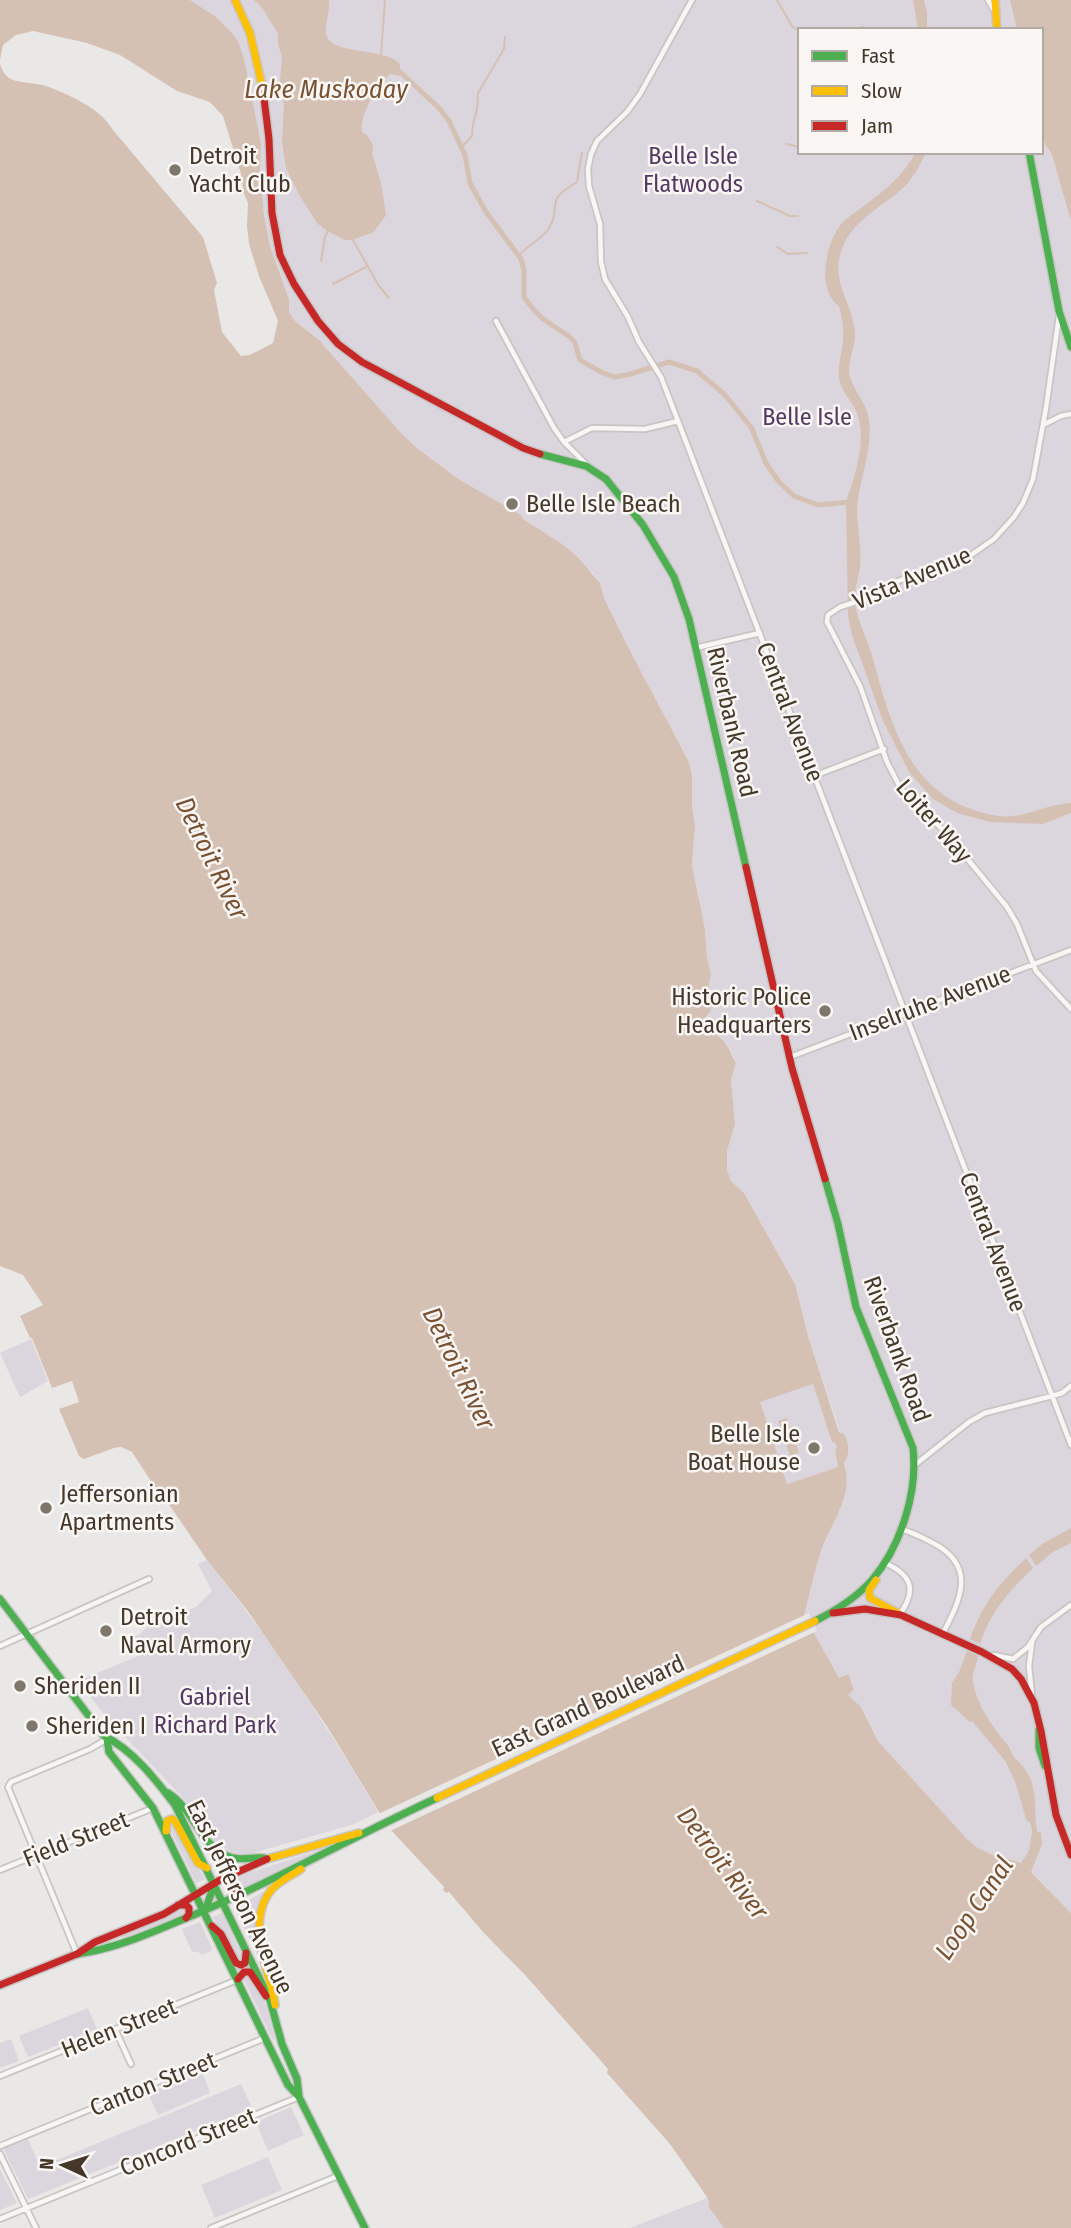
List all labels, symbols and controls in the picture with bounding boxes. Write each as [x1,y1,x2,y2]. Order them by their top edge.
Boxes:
legend [798,28,1043,154]
text: Fast [861,43,895,69]
water label: Lake Muskoday [244,74,409,105]
text: Slow [861,78,902,104]
text: Jam [861,113,893,139]
place label: Detroit Yacht Club [189,142,291,198]
park label: Belle Isle Flatwoods [643,142,743,198]
marker: Detroit Yacht Club [167,162,183,178]
park label: Belle Isle [762,403,852,431]
place label: Belle Isle Beach [526,490,681,518]
marker: Belle Isle Beach [504,496,520,512]
street label: Vista Avenue [849,541,975,615]
street label: Central Avenue [751,638,829,786]
street label: Riverbank Road [701,644,763,800]
street label: Loiter Way [890,774,978,869]
water label: Detroit River [169,792,255,925]
street label: Inselruhe Avenue [845,959,1015,1047]
place label: Historic Police Headquarters [671,983,811,1039]
marker: Historic Police Headquarters [817,1003,833,1019]
street label: Central Avenue [954,1168,1032,1316]
street label: Riverbank Road [858,1272,936,1426]
water label: Detroit River [416,1302,502,1435]
place label: Belle Isle Boat House [687,1420,800,1476]
marker: Belle Isle Boat House [806,1440,822,1456]
place label: Jeffersonian Apartments [60,1480,179,1536]
marker: Jeffersonian Apartments [38,1500,54,1516]
place label: Detroit Naval Armory [120,1603,251,1659]
marker: Detroit Naval Armory [98,1623,114,1639]
street label: East Grand Boulevard [487,1649,689,1763]
place label: Sheriden II [34,1672,140,1700]
marker: Sheriden II [12,1678,28,1694]
park label: Gabriel Richard Park [154,1683,277,1739]
place label: Sheriden I [46,1712,146,1740]
marker: Sheriden I [24,1718,40,1734]
street label: East Jefferson Avenue [181,1795,299,1999]
water label: Detroit River [670,1801,775,1926]
street label: Field Street [19,1805,133,1873]
water label: Loop Canal [929,1851,1020,1966]
street label: Helen Street [57,1992,181,2064]
street label: Canton Street [86,2046,220,2122]
street label: Concord Street [116,2102,260,2182]
north arrow [28,2130,98,2200]
text: N [35,2157,58,2170]

